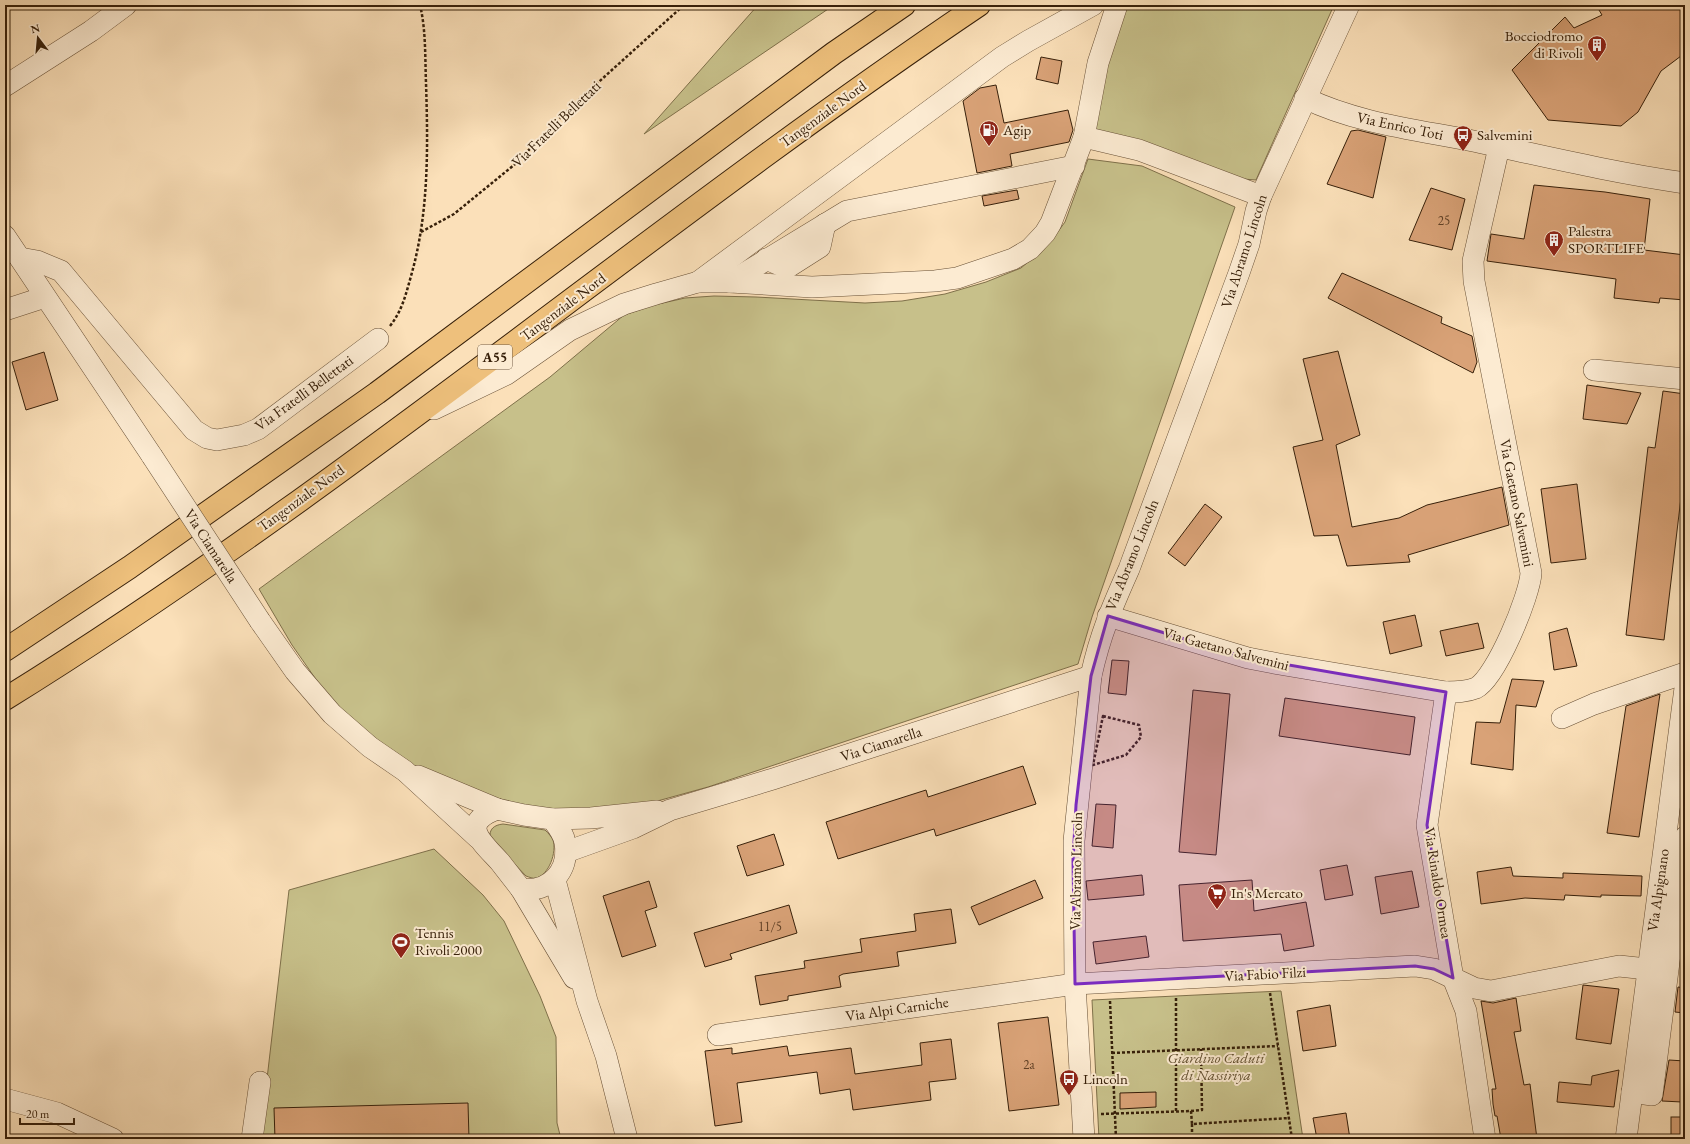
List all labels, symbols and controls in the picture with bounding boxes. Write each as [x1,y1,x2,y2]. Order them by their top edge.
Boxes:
north arrow [18,18,58,58]
text: N [29,20,42,36]
place label: Bocciodromo di Rivoli [1505,26,1583,62]
building icon: Bocciodromo di Rivoli [1586,34,1608,62]
street label: Via Fratelli Bellettati [507,76,605,171]
street label: Tangenziale Nord [776,76,870,151]
street label: Via Enrico Toti [1355,107,1445,144]
fuel station icon: Agip [978,119,1000,147]
place label: Agip [1002,120,1032,139]
bus stop icon: Salvemini [1452,124,1474,152]
place label: Salvemini [1477,125,1533,144]
street label: Via Abramo Lincoln [1216,191,1271,310]
house number: 25 [1438,212,1450,229]
place label: Palestra SPORTLIFE [1568,221,1644,257]
building icon: Palestra SPORTLIFE [1543,229,1565,257]
street label: Tangenziale Nord [516,268,610,345]
road number: A55 [478,345,512,369]
street label: Via Fratelli Bellettati [251,350,357,435]
street label: Via Gaetano Salvemini [1496,437,1539,569]
street label: Tangenziale Nord [254,460,348,535]
street label: Via Abramo Lincoln [1101,496,1163,613]
street label: Via Ciamarella [180,505,242,586]
street label: Via Gaetano Salvemini [1161,623,1292,675]
street label: Via Ciamarella [838,721,924,766]
street label: Via Abramo Lincoln [1065,812,1086,930]
street label: Via Rinaldo Ormea [1420,826,1457,940]
street label: Via Alpignano [1642,847,1673,933]
supermarket icon: In's Mercato [1206,882,1228,910]
place label: In's Mercato [1231,883,1303,902]
house number: 11/5 [758,918,782,935]
place label: Tennis Rivoli 2000 [415,923,482,959]
sports icon: Tennis Rivoli 2000 [390,931,412,959]
street label: Via Fabio Filzi [1224,962,1307,985]
street label: Via Alpi Carniche [844,992,950,1025]
park label: Giardino Caduti di Nassiriya [1168,1048,1265,1084]
house number: 2a [1023,1056,1036,1073]
bus stop icon: Lincoln [1058,1068,1080,1096]
place label: Lincoln [1083,1069,1128,1088]
scale bar [20,1100,74,1126]
text: 20 m [26,1106,50,1122]

